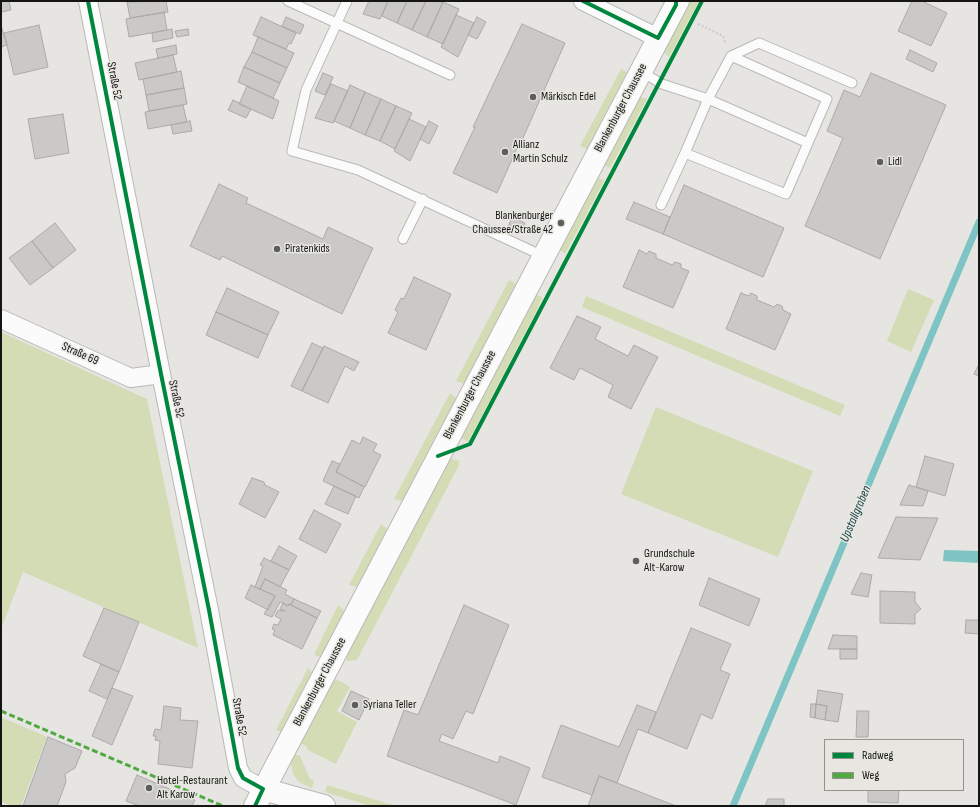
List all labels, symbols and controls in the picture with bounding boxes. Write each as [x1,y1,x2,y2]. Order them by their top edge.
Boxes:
street label: Straße 52 [103,61,125,101]
street label: Blankenburger Chaussee [592,61,650,155]
place label: Märkisch Edel [541,90,596,104]
marker: Märkisch Edel [528,92,538,102]
place label: Allianz Martin Schulz [513,138,568,166]
marker: Allianz Martin Schulz [500,147,510,157]
place label: Lidl [888,155,902,169]
marker: Lidl [875,157,885,167]
place label: Blankenburger Chaussee/Straße 42 [472,209,553,237]
marker: Blankenburger Chaussee/Straße 42 [556,218,566,228]
place label: Piratenkids [285,242,330,256]
marker: Piratenkids [272,244,282,254]
street label: Straße 69 [59,340,101,368]
street label: Blankenburger Chaussee [441,348,499,442]
street label: Straße 52 [165,379,187,419]
water label: Upstallgraben [837,483,875,545]
place label: Grundschule Alt-Karow [644,547,695,575]
marker: Grundschule Alt-Karow [631,556,641,566]
street label: Blankenburger Chaussee [291,635,349,729]
street label: Straße 52 [229,697,249,737]
place label: Syriana Teller [363,698,416,712]
marker: Syriana Teller [350,700,360,710]
legend [824,739,964,791]
text: Radweg [862,748,893,763]
text: Weg [862,768,879,783]
place label: Hotel-Restaurant Alt Karow [157,774,228,802]
marker: Hotel-Restaurant Alt Karow [144,783,154,793]

